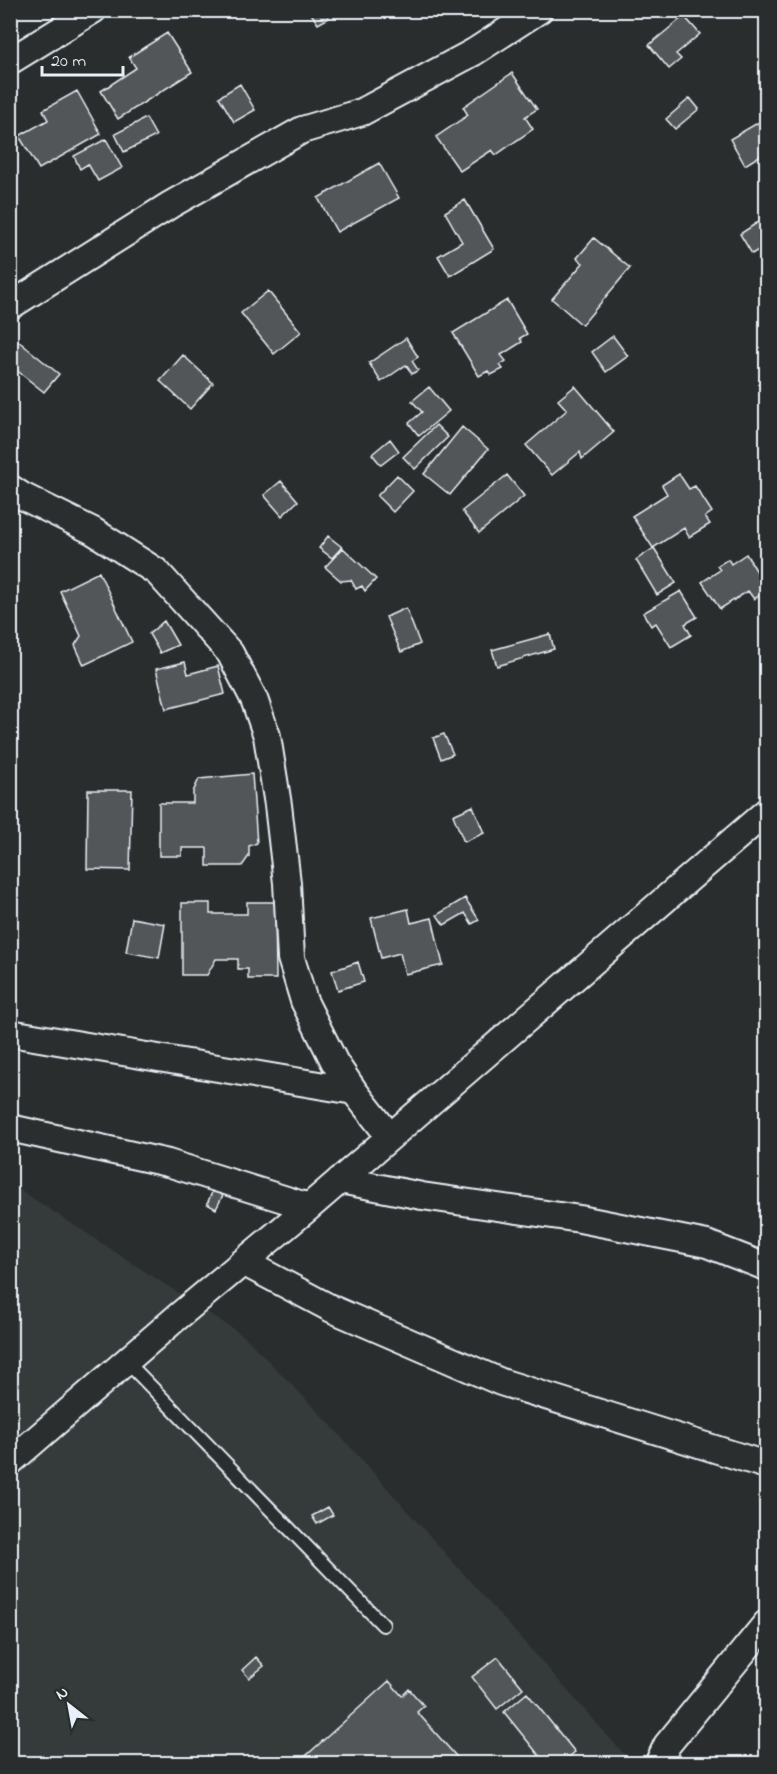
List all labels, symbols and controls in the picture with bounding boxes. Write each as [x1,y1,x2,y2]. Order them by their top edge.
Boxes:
scale bar [42,39,123,77]
text: 20 m [51,49,86,75]
north arrow [39,1675,99,1735]
text: N [51,1681,73,1707]

